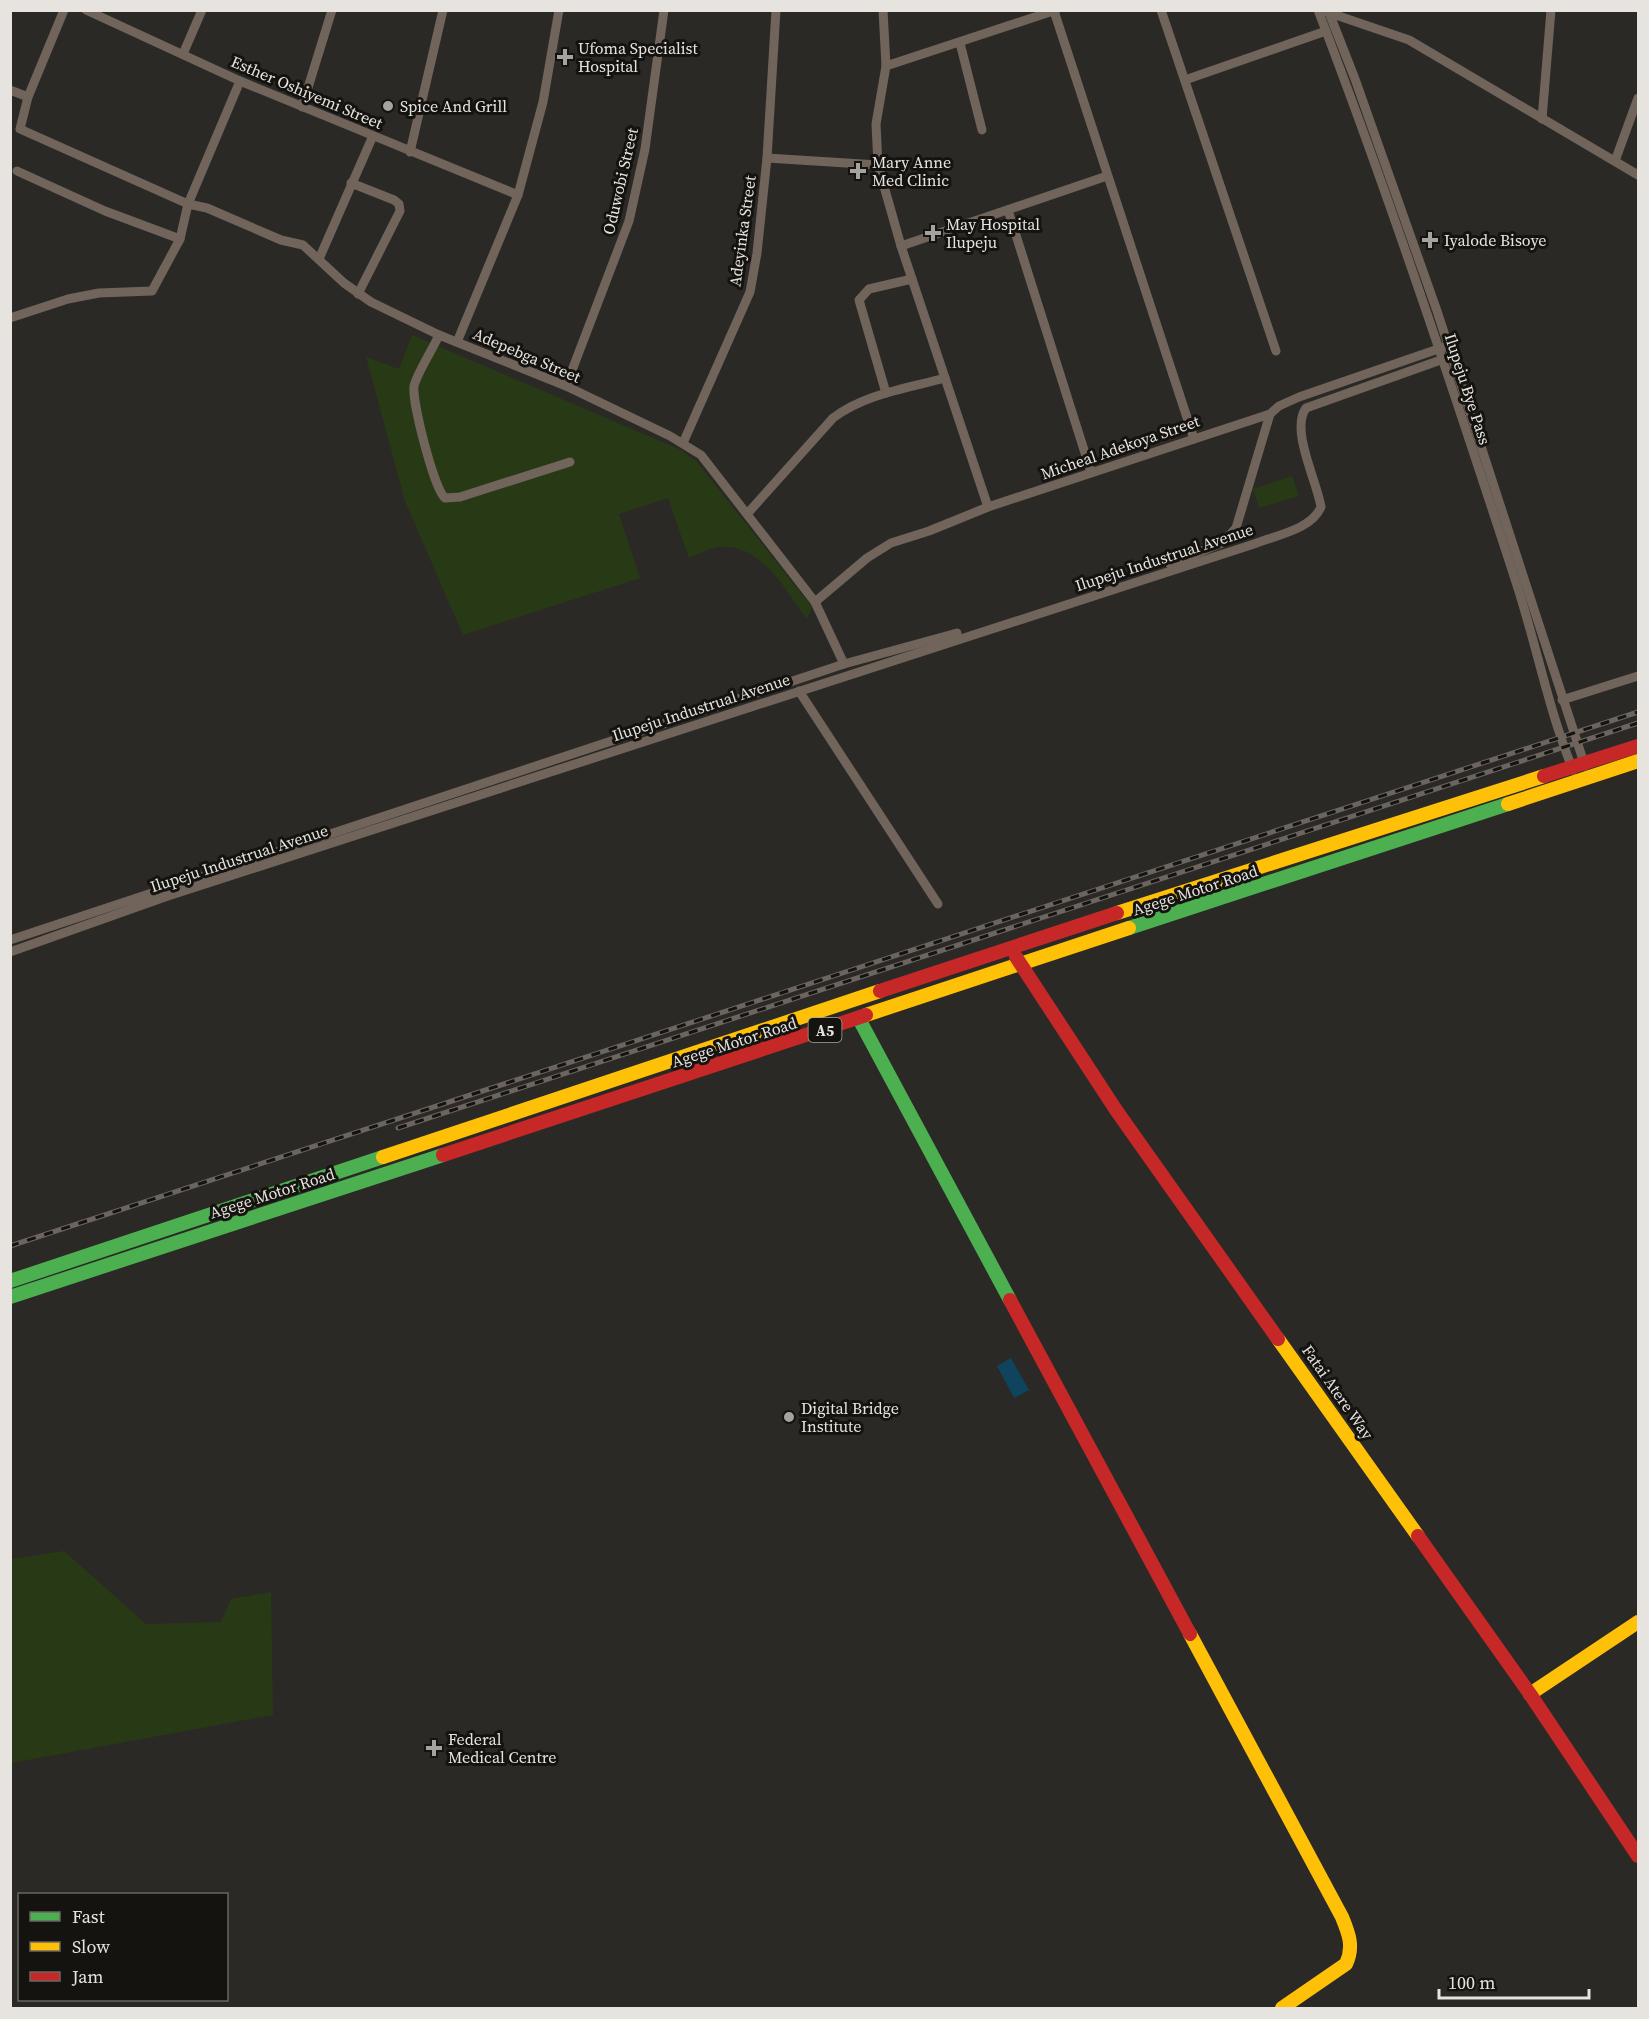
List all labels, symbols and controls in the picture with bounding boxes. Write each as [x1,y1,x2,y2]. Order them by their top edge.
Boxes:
place label: Ufoma Specialist Hospital [578,37,699,77]
marker: Ufoma Specialist Hospital [556,48,574,66]
street label: Esther Oshiyemi Street [228,50,387,134]
place label: Spice And Grill [400,95,507,117]
marker: Spice And Grill [381,99,395,113]
street label: Oduwobi Street [597,125,643,237]
place label: Mary Anne Med Clinic [872,151,951,191]
marker: Mary Anne Med Clinic [849,162,867,180]
street label: Adeyinka Street [723,173,761,288]
place label: May Hospital Ilupeju [946,213,1040,253]
marker: May Hospital Ilupeju [924,224,942,242]
place label: Iyalode Bisoye [1444,229,1546,251]
marker: Iyalode Bisoye [1421,231,1439,249]
street label: Adepebga Street [470,322,585,388]
street label: Ilupeju Bye Pass [1440,331,1496,448]
street label: Micheal Adekoya Street [1038,409,1203,485]
street label: Ilupeju Industrual Avenue [1072,518,1256,596]
street label: Ilupeju Industrual Avenue [609,668,793,746]
street label: Ilupeju Industrual Avenue [147,819,331,897]
street label: Agege Motor Road [1130,859,1260,921]
street label: Agege Motor Road [669,1011,799,1073]
road number: A5 [808,1018,842,1042]
street label: Agege Motor Road [207,1162,337,1224]
street label: Fatai Atere Way [1297,1340,1379,1444]
place label: Digital Bridge Institute [801,1397,899,1437]
marker: Digital Bridge Institute [782,1410,796,1424]
place label: Federal Medical Centre [448,1728,556,1768]
marker: Federal Medical Centre [425,1739,443,1757]
legend [18,1893,228,2001]
text: Fast [72,1904,105,1929]
text: Slow [72,1934,110,1959]
scale bar [1439,1962,1589,2000]
text: Jam [71,1964,104,1989]
text: 100 m [1448,1970,1495,1995]

